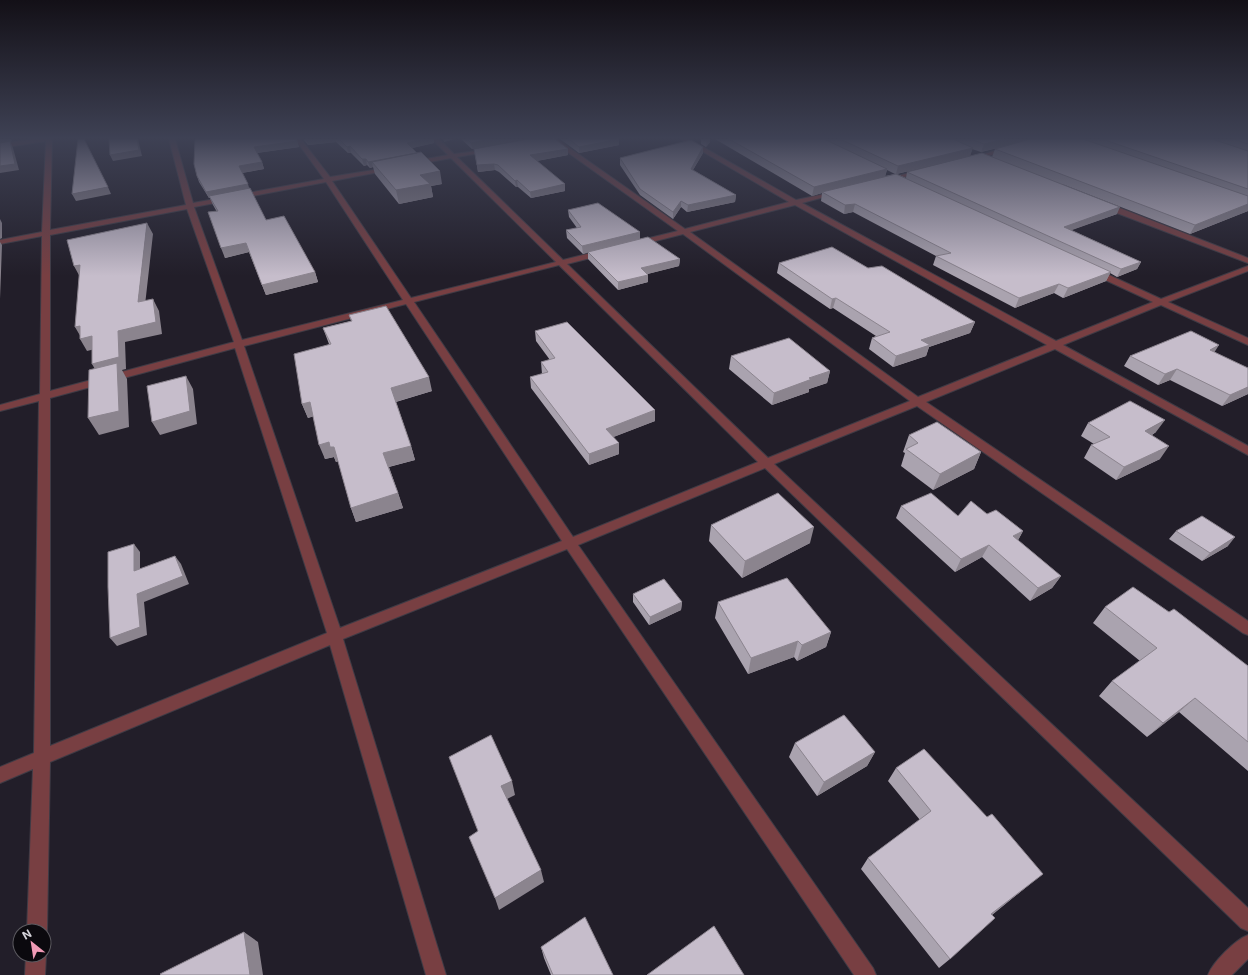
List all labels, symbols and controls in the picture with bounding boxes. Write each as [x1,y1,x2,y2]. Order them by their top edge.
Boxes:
north arrow [12,923,52,963]
text: N [20,926,34,942]

